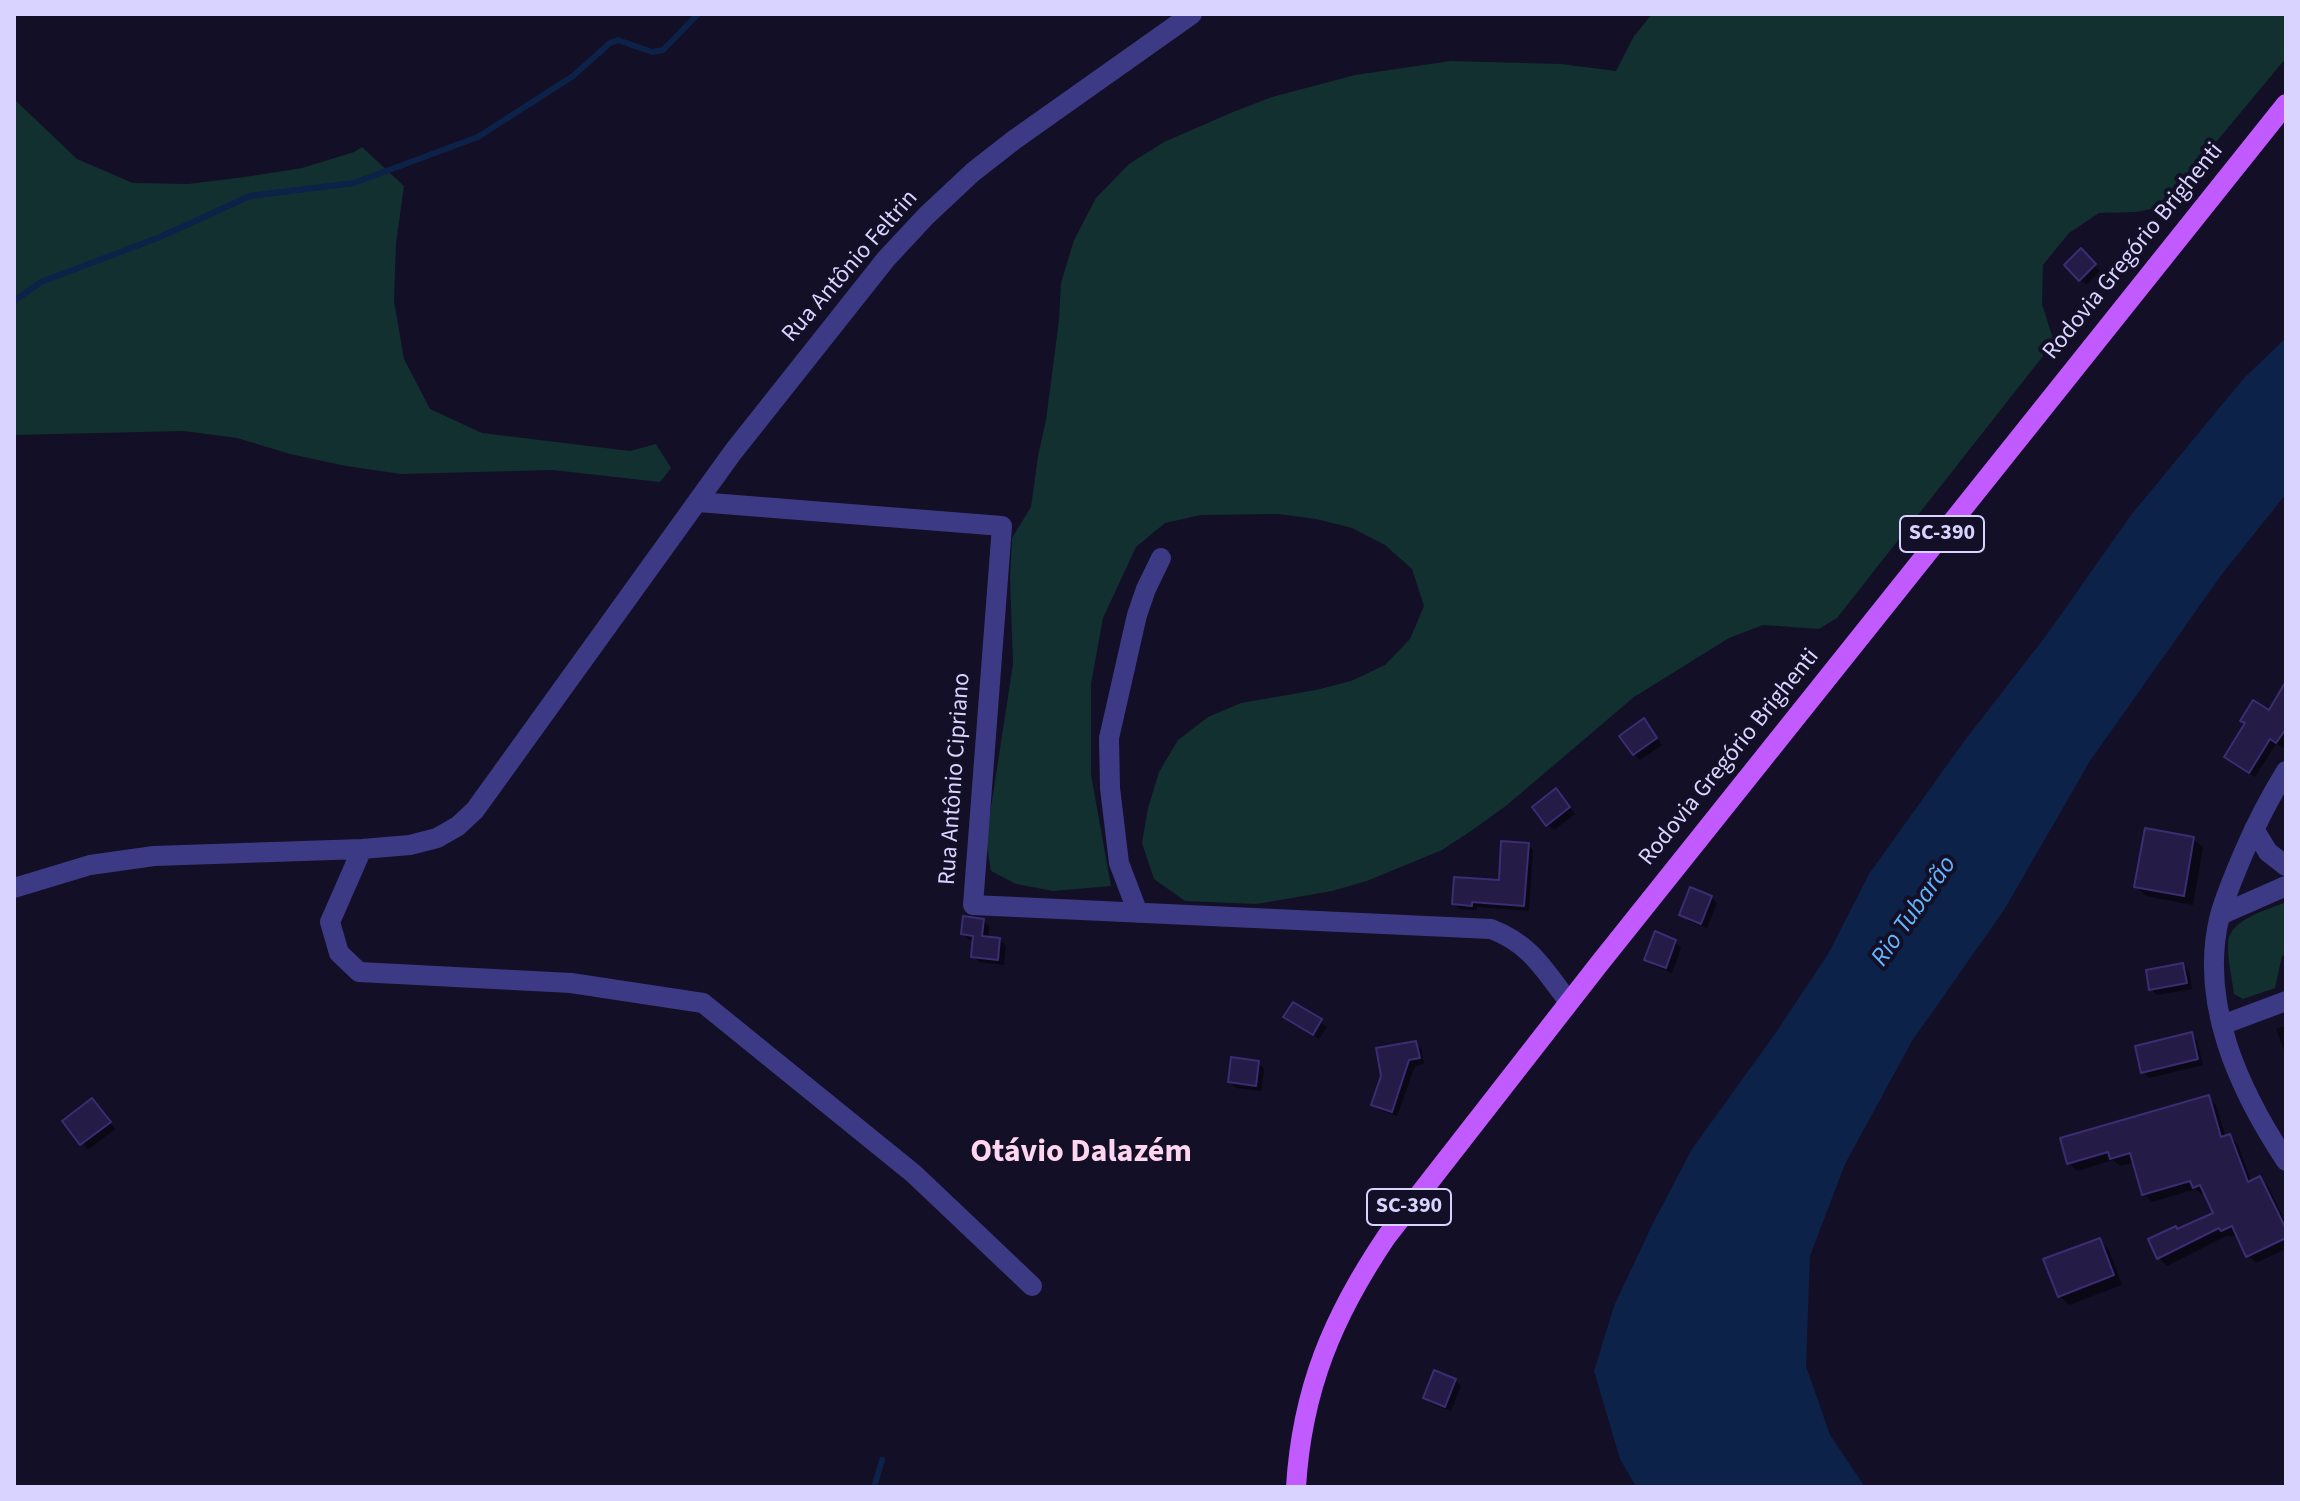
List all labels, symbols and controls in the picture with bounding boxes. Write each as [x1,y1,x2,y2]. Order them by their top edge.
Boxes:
street label: Rodovia Gregório Brighenti [2038,138,2230,366]
street label: Rua Antônio Feltrin [777,185,925,349]
road number: SC-390 [1900,516,1984,552]
street label: Rodovia Gregório Brighenti [1634,644,1826,872]
street label: Rua Antônio Cipriano [934,672,978,886]
water label: Rio Tubarão [1866,851,1964,973]
district label: Otávio Dalazém [970,1135,1192,1173]
road number: SC-390 [1367,1189,1451,1225]

